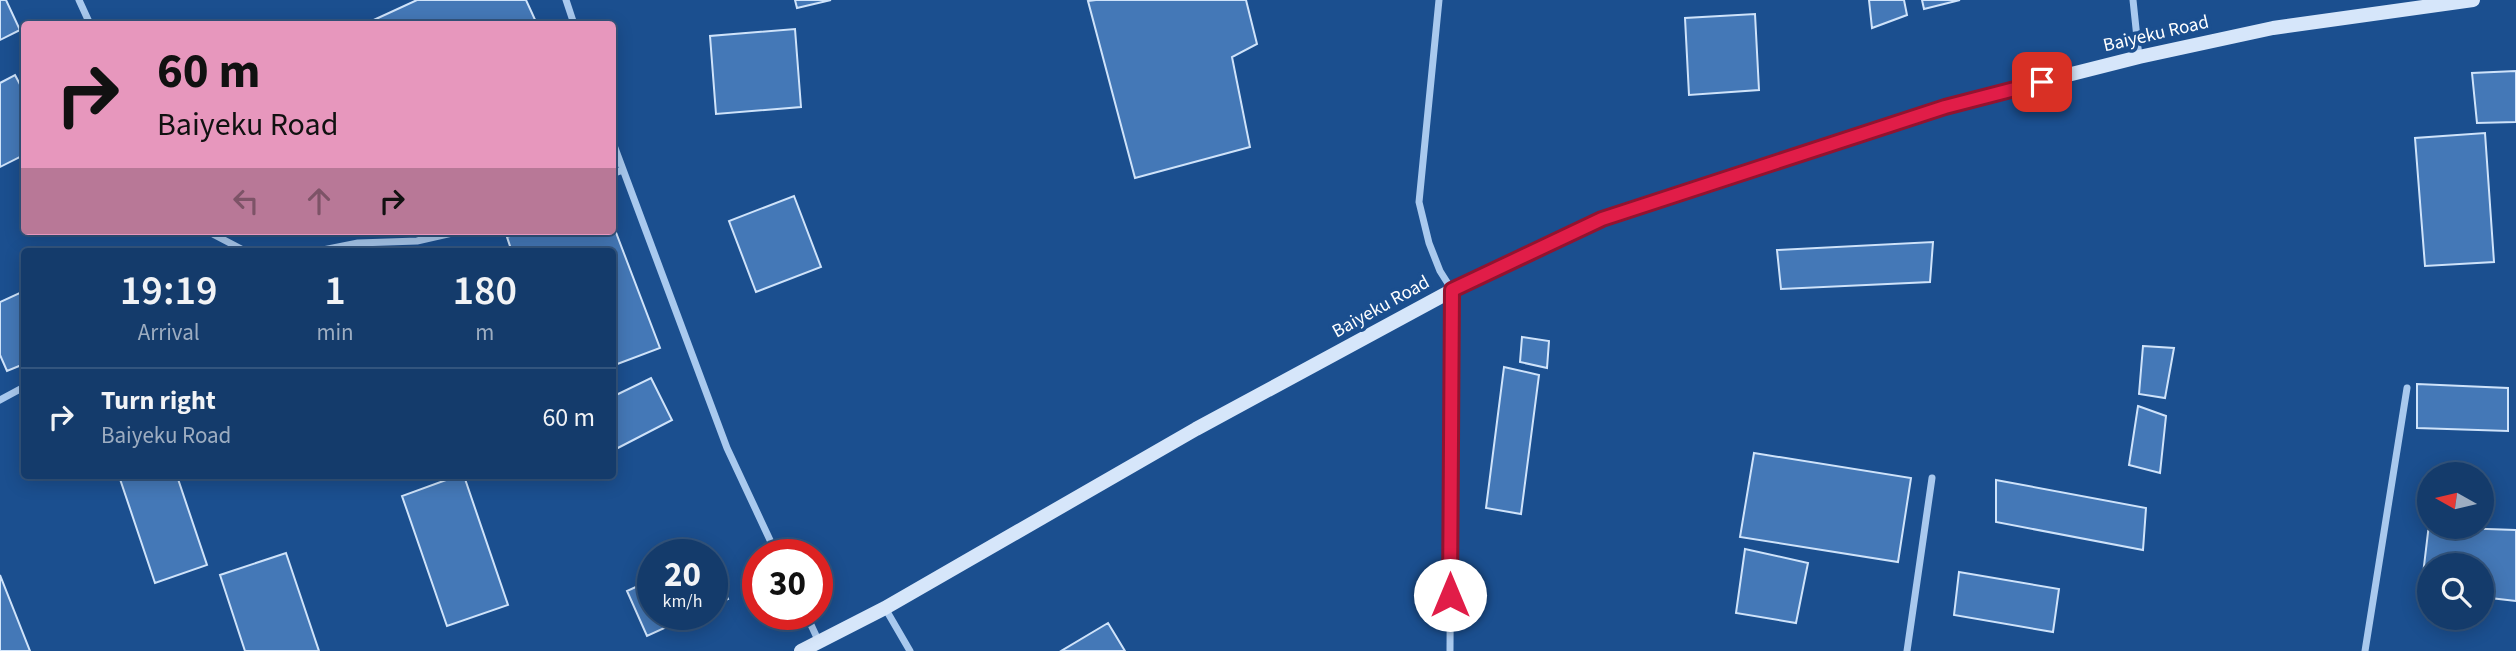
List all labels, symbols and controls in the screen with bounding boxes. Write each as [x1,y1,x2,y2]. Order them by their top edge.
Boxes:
street label: Baiyeku Road [2100,9,2212,59]
text: 60 m [157,37,261,107]
icon: right [42,49,133,140]
pin [2012,52,2072,112]
icon: arrive [2023,63,2061,101]
text: Baiyeku Road [157,102,338,148]
icon: left [227,182,265,220]
icon: ahead [300,182,338,220]
icon: right [373,182,411,220]
text: 19:19 [120,261,218,321]
text: 1 [324,261,346,321]
text: 180 [453,261,517,321]
street label: Baiyeku Road [1327,269,1435,345]
text: Arrival [138,316,200,349]
text: min [316,316,354,349]
text: m [475,316,494,349]
text: Turn right [101,382,216,419]
icon: right [42,398,80,436]
text: 60 m [542,399,595,436]
text: Baiyeku Road [101,419,231,452]
north arrow [2417,462,2494,539]
map controls [2417,462,2494,630]
speed limit sign: 30 [742,539,833,630]
text: 20 [664,550,701,600]
button: search [2417,553,2494,630]
position arrow [1413,558,1487,632]
text: km/h [663,589,702,614]

